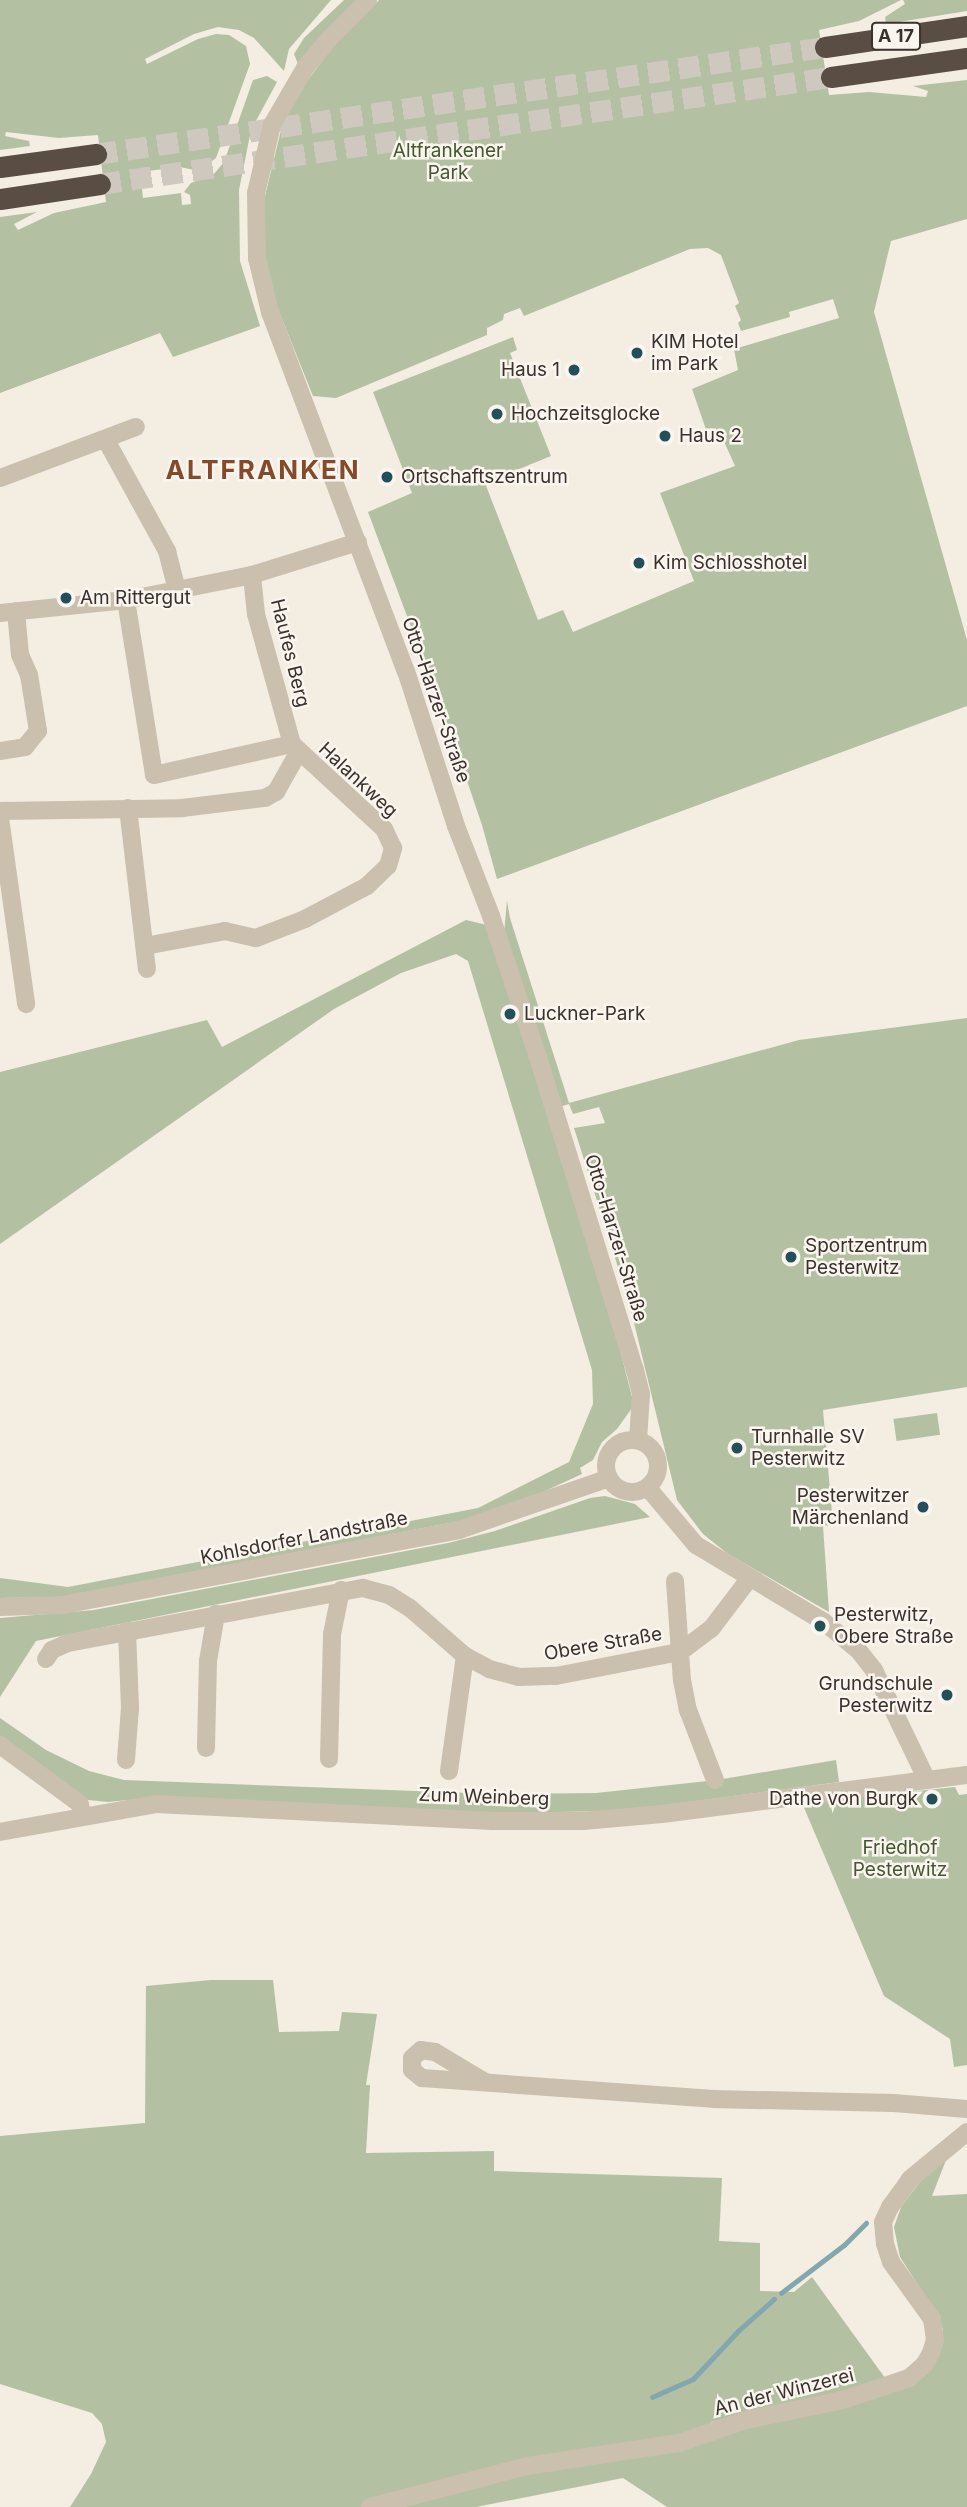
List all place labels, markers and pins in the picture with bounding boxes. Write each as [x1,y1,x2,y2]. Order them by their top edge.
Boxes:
place label: KIM Hotel im Park [651,331,739,375]
marker: KIM Hotel im Park [629,345,645,361]
place label: Haus 1 [501,359,560,381]
marker: Haus 1 [566,362,582,378]
place label: Hochzeitsglocke [511,403,660,425]
marker: Hochzeitsglocke [489,406,505,422]
place label: Haus 2 [679,425,742,447]
marker: Haus 2 [657,428,673,444]
place label: Ortschaftszentrum [401,466,568,488]
marker: Ortschaftszentrum [379,469,395,485]
place label: Kim Schlosshotel [653,552,807,574]
marker: Kim Schlosshotel [631,555,647,571]
place label: Am Rittergut [80,587,191,609]
marker: Am Rittergut [58,590,74,606]
place label: Luckner-Park [524,1003,645,1025]
marker: Luckner-Park [502,1006,518,1022]
place label: Sportzentrum Pesterwitz [805,1235,928,1279]
marker: Sportzentrum Pesterwitz [783,1249,799,1265]
place label: Turnhalle SV Pesterwitz [751,1426,865,1470]
marker: Turnhalle SV Pesterwitz [729,1440,745,1456]
place label: Pesterwitzer Märchenland [792,1485,909,1529]
marker: Pesterwitzer Märchenland [915,1499,931,1515]
place label: Pesterwitz, Obere Straße [834,1604,954,1648]
marker: Pesterwitz, Obere Straße [812,1618,828,1634]
place label: Grundschule Pesterwitz [819,1673,933,1717]
marker: Grundschule Pesterwitz [939,1687,955,1703]
place label: Dathe von Burgk [769,1788,918,1810]
marker: Dathe von Burgk [924,1791,940,1807]

